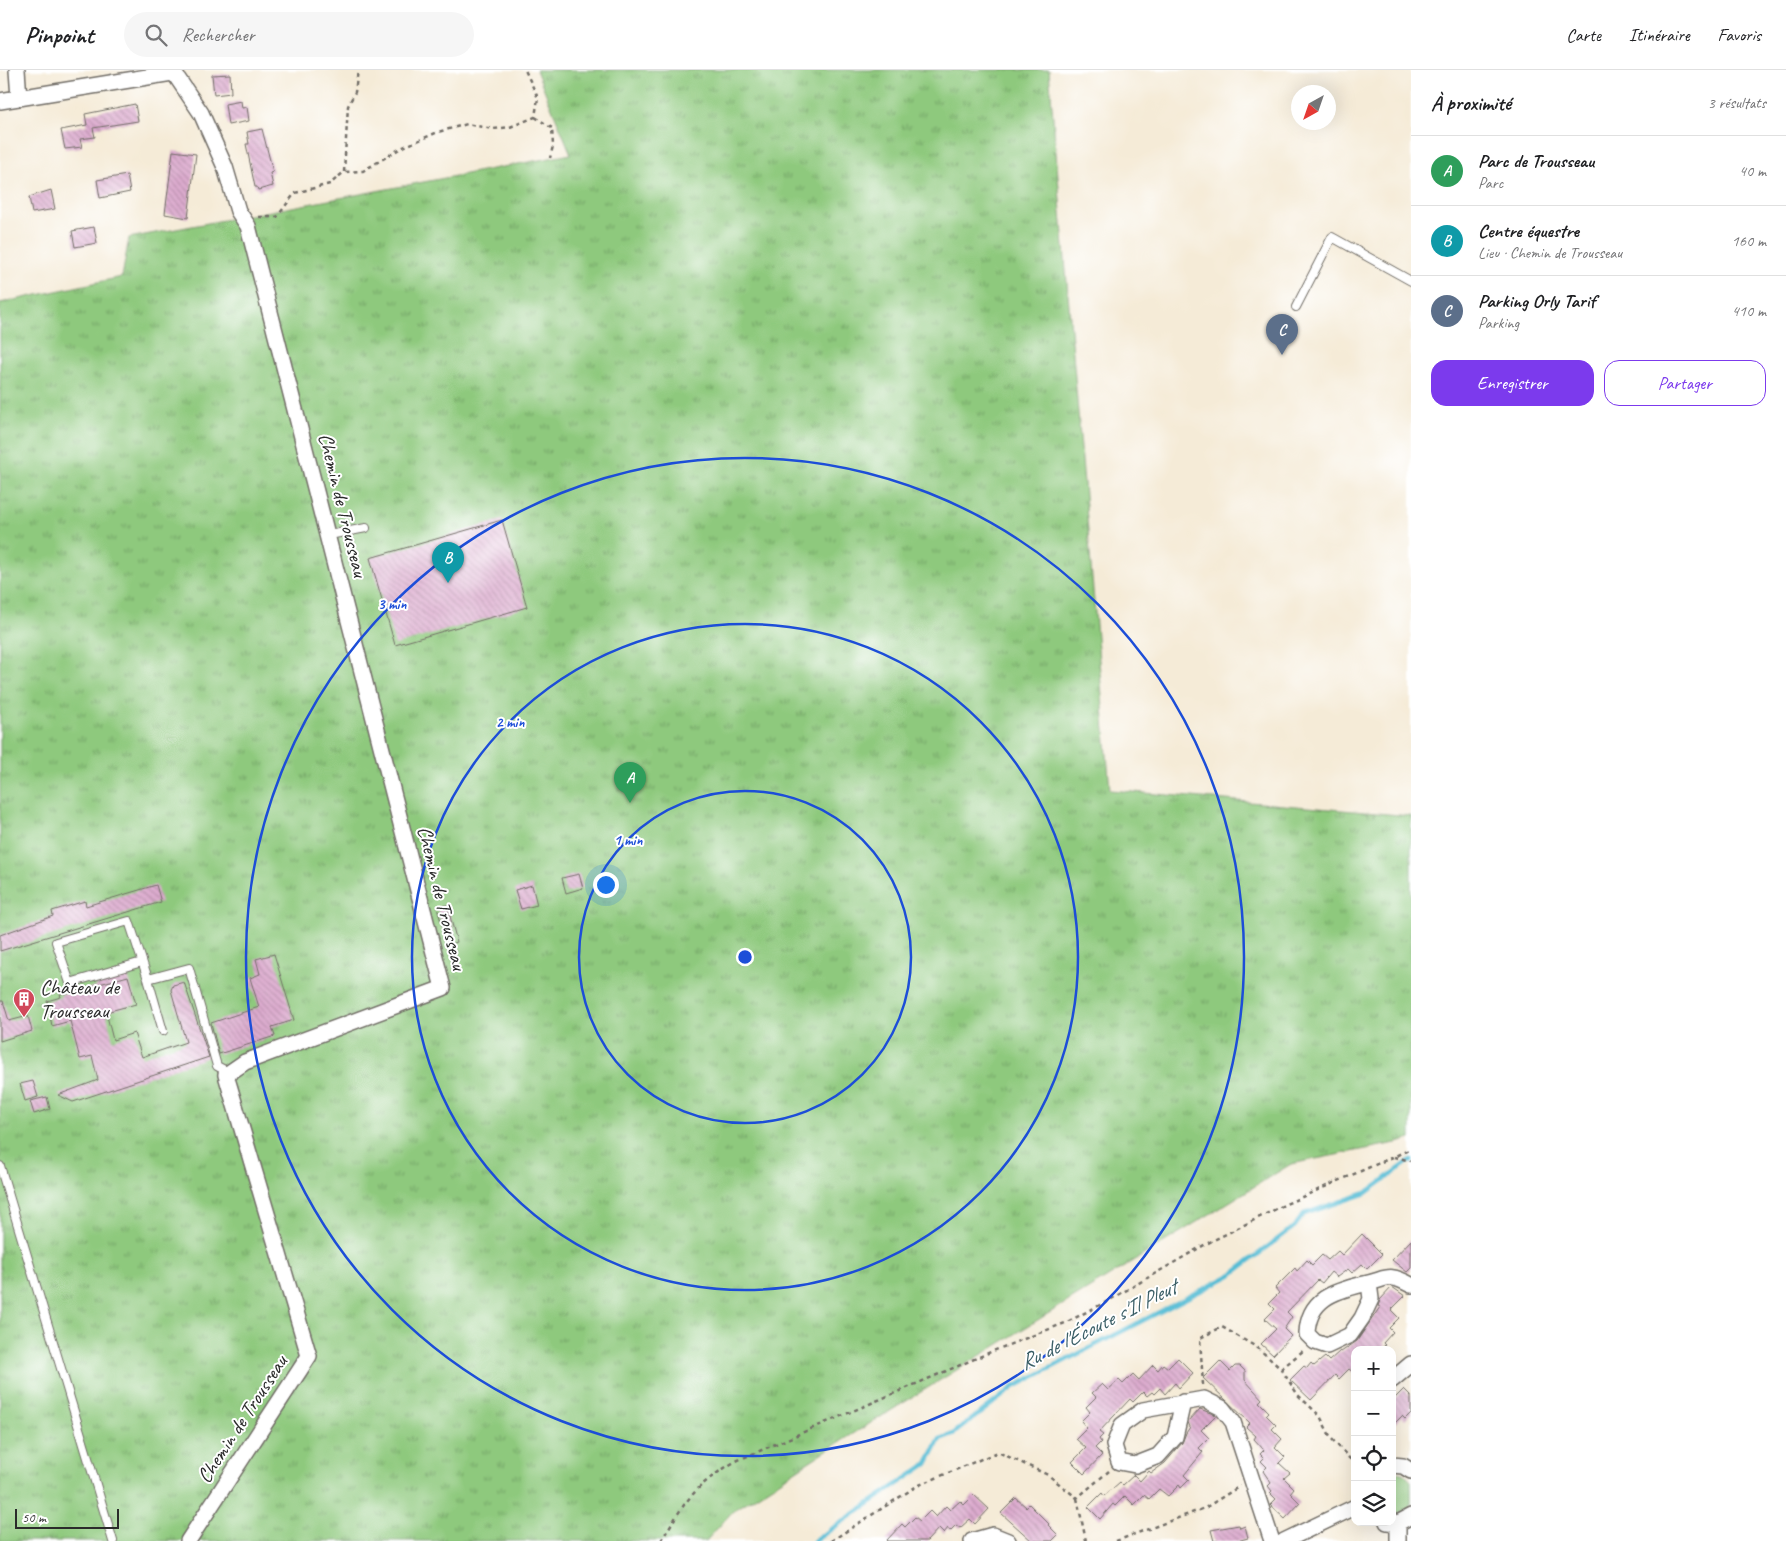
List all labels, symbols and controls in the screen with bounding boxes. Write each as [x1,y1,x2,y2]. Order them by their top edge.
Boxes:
search box [124,12,474,57]
text: Pinpoint [25,20,94,50]
icon: search [142,21,170,49]
text: Rechercher [182,23,255,47]
text: Carte [1566,24,1601,46]
text: Itinéraire [1629,24,1690,46]
text: Favoris [1718,24,1761,46]
north arrow [1291,85,1336,130]
text: À proximité [1431,90,1511,116]
text: 3 résultats [1707,93,1766,113]
text: Parc de Trousseau [1478,149,1594,173]
text: A [1443,161,1451,181]
text: 40 m [1739,161,1766,181]
text: Parc [1478,173,1503,193]
text: Centre équestre [1478,219,1579,243]
text: B [1443,231,1451,251]
text: 160 m [1732,231,1766,251]
text: Lieu · Chemin de Trousseau [1478,243,1622,263]
text: Parking Orly Tarif [1478,289,1595,313]
text: C [1443,301,1451,321]
text: 410 m [1732,301,1766,321]
text: Parking [1478,313,1519,333]
pin: C [1266,314,1298,355]
button: Enregistrer [1431,360,1594,406]
button: Partager [1604,360,1766,406]
street label: Chemin de Trousseau [313,430,374,581]
pin: B [432,542,464,583]
text: 3 min [378,595,407,614]
text: 2 min [496,713,525,732]
pin: A [614,762,646,803]
street label: Chemin de Trousseau [412,823,473,974]
text: 1 min [614,831,643,850]
your location [593,872,619,898]
centre of rings [736,948,754,966]
place label: Château de Trousseau [40,974,121,1024]
building icon: Château de Trousseau [12,987,36,1018]
water label: Ru de l'Écoute s'Il Pleut [1015,1271,1186,1377]
map controls [1351,1346,1396,1526]
button: + [1351,1346,1396,1391]
street label: Chemin de Trousseau [191,1349,294,1488]
button: − [1351,1391,1396,1436]
button: locate [1351,1436,1396,1481]
button: layers [1351,1481,1396,1526]
scale bar [15,1506,119,1529]
text: 50 m [22,1509,46,1526]

